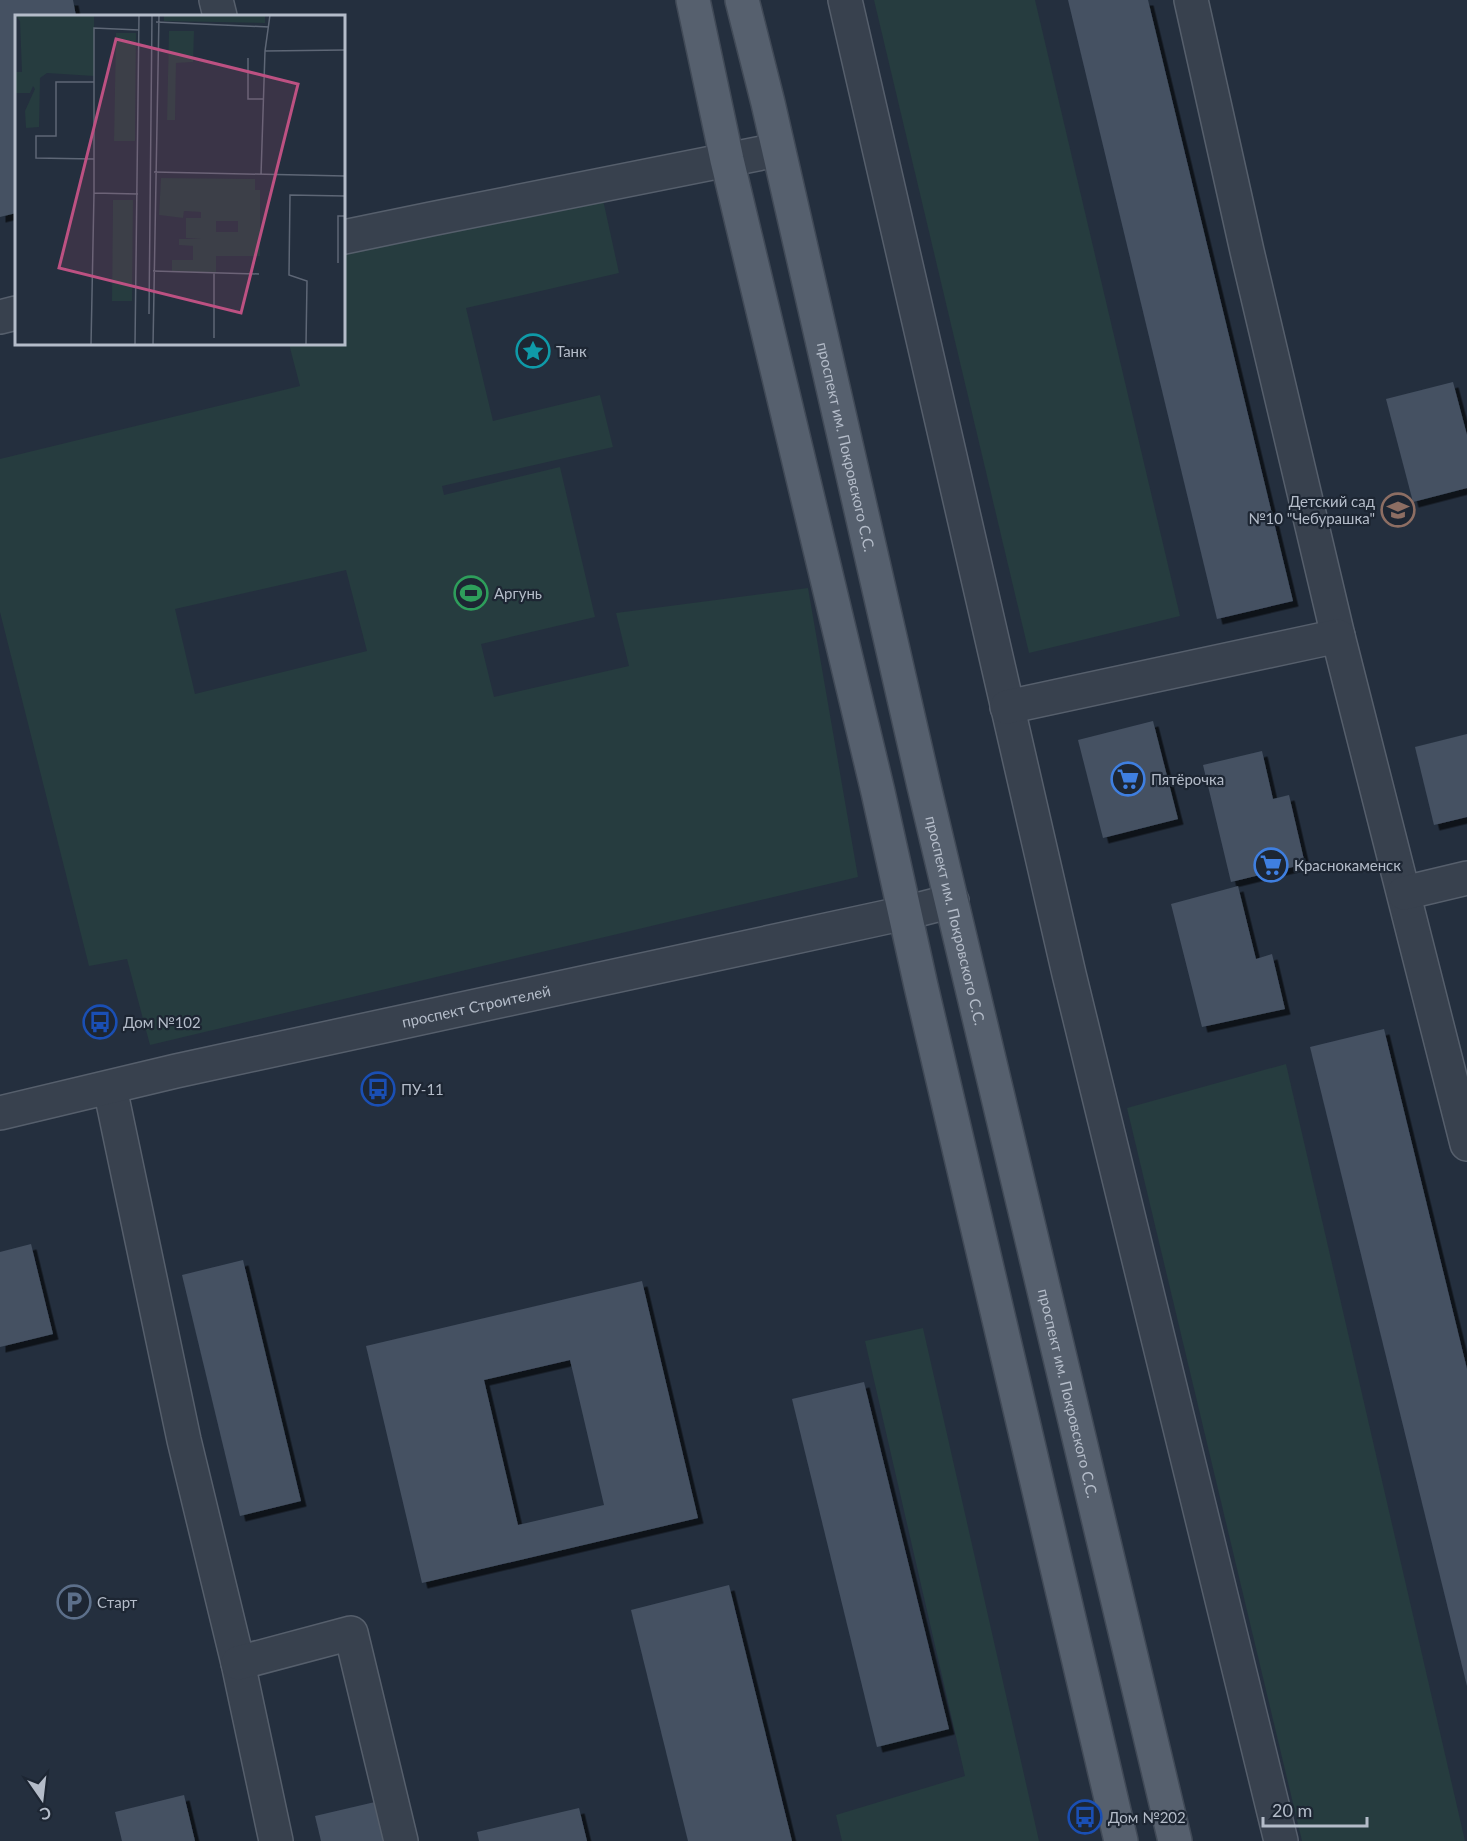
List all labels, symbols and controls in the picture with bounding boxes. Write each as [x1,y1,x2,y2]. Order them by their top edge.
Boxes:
inset map [15,15,345,345]
place icon: Танк [515,333,551,369]
street label: проспект им. Покровского С.С. [814,340,879,553]
place label: Танк [556,342,587,360]
place label: Детский сад №10 "Чебурашка" [1248,492,1375,527]
school or university icon: Детский сад №10 "Чебурашка" [1380,492,1416,528]
sports icon: Аргунь [453,575,489,611]
place label: Аргунь [494,584,542,602]
supermarket icon: Пятёрочка [1110,761,1146,797]
place label: Пятёрочка [1151,770,1224,788]
street label: проспект им. Покровского С.С. [922,814,990,1027]
supermarket icon: Краснокаменск [1253,847,1289,883]
place label: Краснокаменск [1294,856,1401,874]
street label: проспект Строителей [400,981,552,1031]
bus stop icon: Дом №102 [82,1004,118,1040]
place label: Дом №102 [123,1013,201,1031]
bus stop icon: ПУ-11 [360,1071,396,1107]
place label: ПУ-11 [401,1080,444,1098]
street label: проспект им. Покровского С.С. [1035,1287,1102,1500]
parking icon: Старт [56,1584,92,1620]
place label: Старт [97,1593,138,1611]
north arrow [12,1769,72,1829]
scale bar [1263,1790,1366,1828]
bus stop icon: Дом №202 [1067,1799,1103,1835]
text: 20 m [1272,1799,1312,1821]
text: С [38,1804,53,1825]
place label: Дом №202 [1108,1808,1186,1826]

